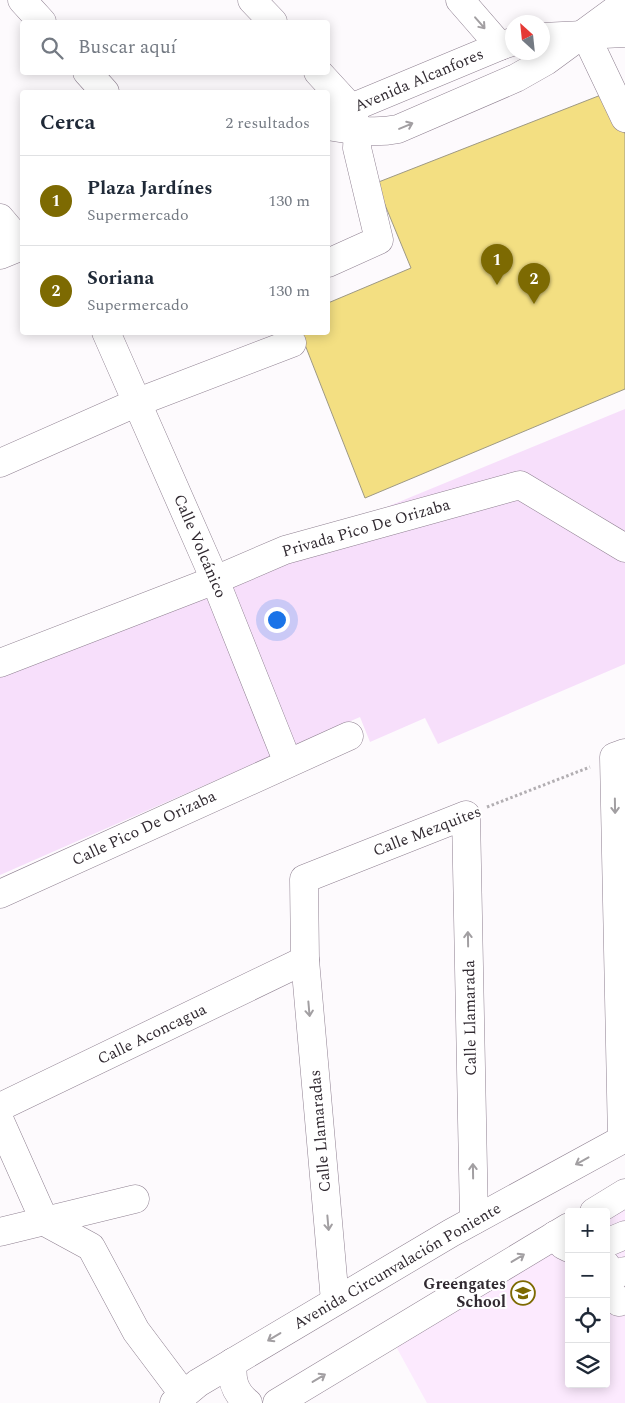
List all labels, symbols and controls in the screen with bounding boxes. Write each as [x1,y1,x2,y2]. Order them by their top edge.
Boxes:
north arrow [505,15,550,60]
one-way arrow [475,16,486,29]
search box [20,20,330,75]
text: Buscar aquí [78,33,177,62]
icon: search [38,34,66,62]
street label: Avenida Alcanfores [351,42,487,118]
text: Cerca [40,107,95,139]
text: 2 resultados [225,111,310,135]
one-way arrow [398,120,413,130]
text: Plaza Jardínes [87,174,213,203]
text: 1 [52,189,60,213]
text: 130 m [268,189,310,213]
text: Supermercado [87,203,189,227]
pin: 1 [481,244,513,285]
pin: 2 [518,263,550,304]
text: Soriana [87,264,154,293]
text: 2 [52,279,60,303]
text: 130 m [268,279,310,303]
text: Supermercado [87,293,189,317]
street label: Calle Volcánico [167,490,233,602]
street label: Privada Pico De Orizaba [279,492,453,564]
your location [264,607,290,633]
street label: Calle Pico De Orizaba [68,784,220,872]
one-way arrow [610,798,620,814]
street label: Calle Mezquites [369,799,485,863]
one-way arrow [464,931,473,947]
street label: Calle Llamarada [457,960,483,1076]
street label: Calle Aconcagua [93,997,211,1071]
one-way arrow [304,1001,314,1017]
street label: Calle Llamaradas [303,1069,337,1193]
one-way arrow [575,1156,590,1166]
one-way arrow [468,1164,478,1180]
street label: Avenida Circunvalación Poniente [289,1197,505,1335]
map controls [565,1208,610,1388]
button: + [565,1208,610,1253]
one-way arrow [323,1215,333,1231]
one-way arrow [510,1252,524,1262]
button: − [565,1253,610,1298]
place label: Greengates School [423,1272,506,1314]
school or university icon: Greengates School [510,1280,536,1306]
button: locate [565,1298,610,1343]
one-way arrow [268,1333,282,1343]
button: layers [565,1343,610,1388]
one-way arrow [311,1373,325,1383]

